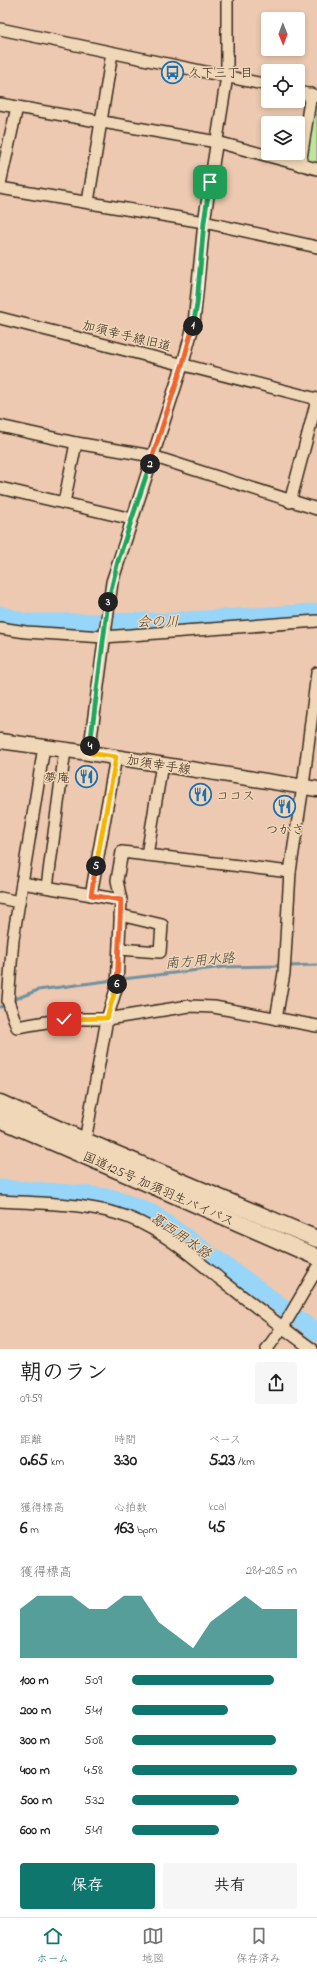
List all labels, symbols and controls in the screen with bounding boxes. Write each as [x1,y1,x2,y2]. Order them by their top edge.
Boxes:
north arrow [261,12,305,56]
map controls [261,12,305,160]
bus stop icon: 久下三丁目 [159,59,185,85]
place label: 久下三丁目 [188,64,253,83]
button: locate [261,64,305,108]
button: layers [261,116,305,160]
pin [193,165,227,199]
icon: arrive [199,171,221,193]
street label: 加須幸手線旧道 [80,316,173,357]
pin: 1 [183,316,203,336]
text: 1 [191,318,195,334]
pin: 2 [140,454,160,474]
text: 2 [147,456,153,472]
pin: 3 [98,592,118,612]
text: 3 [106,594,110,610]
water label: 会の川 [137,612,179,633]
pin: 4 [80,736,100,756]
text: 4 [88,738,92,754]
street label: 加須幸手線 [125,751,193,780]
restaurant icon: 夢庵 [73,764,99,790]
place label: 夢庵 [44,769,70,788]
restaurant icon: ココス [187,782,213,808]
place label: ココス [216,787,255,806]
restaurant icon: つかさ [272,794,298,820]
place label: つかさ [265,821,305,840]
pin: 5 [86,856,106,876]
text: 5 [93,858,99,874]
water label: 南方用水路 [164,948,237,975]
pin: 6 [107,974,127,994]
text: 6 [115,976,119,992]
pin [47,1002,81,1036]
icon: check [53,1008,75,1030]
street label: 国道125号 加須羽生バイパス [80,1147,237,1231]
water label: 葛西用水路 [145,1208,216,1265]
text: 朝のラン [20,1358,108,1390]
button: share [255,1362,297,1404]
text: 09:59 [20,1389,42,1408]
text: 距離 [20,1432,42,1448]
text: 時間 [114,1432,136,1448]
text: ペース [209,1432,241,1448]
text: 0.65 [20,1448,48,1473]
text: 3:30 [114,1448,137,1473]
text: 5:23 [209,1448,235,1473]
text: km [48,1454,64,1470]
text: /km [235,1454,255,1470]
text: kcal [209,1499,226,1515]
text: 獲得標高 [20,1500,64,1516]
text: 心拍数 [114,1500,147,1516]
text: 45 [209,1515,225,1540]
text: 6 [20,1516,27,1541]
text: 163 [114,1516,134,1541]
text: m [27,1522,39,1538]
text: bpm [134,1522,157,1538]
text: 281–285 m [246,1561,297,1580]
text: 獲得標高 [20,1563,72,1582]
text: 100 m [20,1671,49,1690]
text: 5:09 [84,1671,102,1690]
text: 200 m [20,1701,51,1720]
text: 5:41 [84,1701,102,1720]
text: 300 m [20,1731,50,1750]
text: 5:08 [84,1731,103,1750]
text: 400 m [20,1761,50,1780]
text: 4:58 [84,1761,103,1780]
text: 500 m [20,1791,52,1810]
text: 5:32 [84,1791,104,1810]
text: 600 m [20,1821,50,1840]
text: 5:49 [84,1821,102,1840]
button: 保存 [20,1863,155,1909]
button: 共有 [163,1863,297,1909]
tab: ホーム [36,1925,69,1967]
tab: 地図 [142,1925,164,1967]
tab: 保存済み [237,1925,281,1967]

